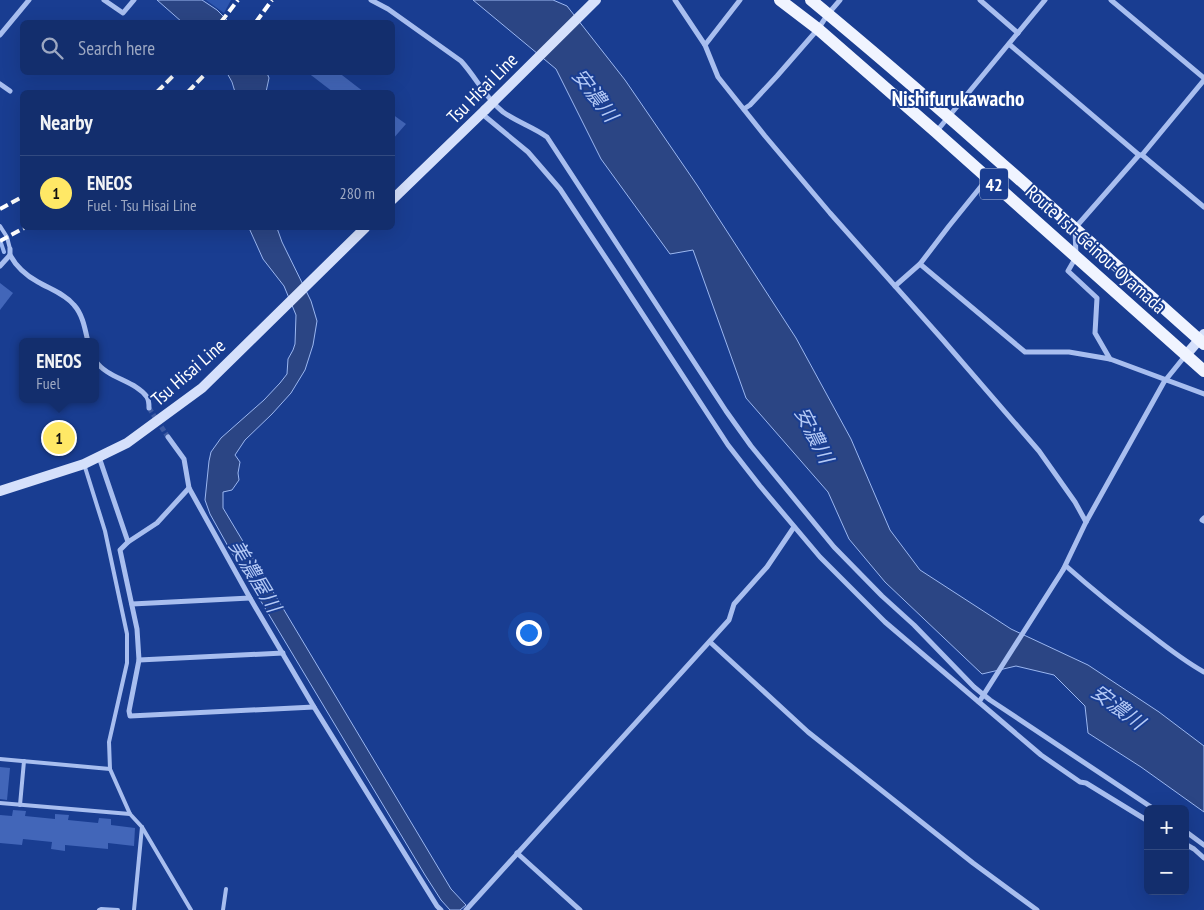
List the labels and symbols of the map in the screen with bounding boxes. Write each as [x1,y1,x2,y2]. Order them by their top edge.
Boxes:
street label: Tsu Hisai Line [442,48,522,128]
water label: 安濃川 [567,63,625,128]
district label: Nishifurukawacho [892,85,1024,112]
road number: 42 [980,168,1008,200]
street label: Route Tsu-Geinou-Oyamada [1021,180,1171,318]
street label: Tsu Hisai Line [146,333,230,411]
water label: 安濃川 [789,402,840,469]
pin: 1 [43,419,75,457]
water label: 美濃屋川 [223,535,288,619]
your location [516,620,542,646]
water label: 安濃川 [1086,679,1151,737]

